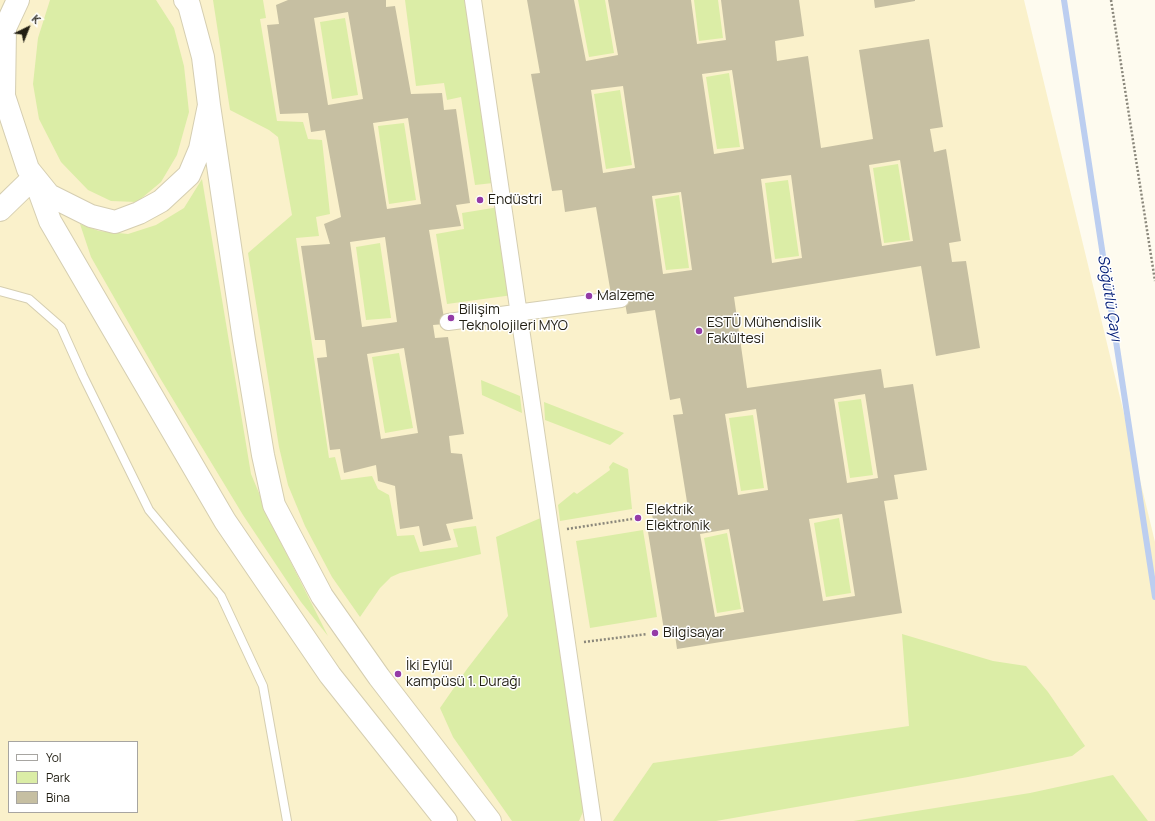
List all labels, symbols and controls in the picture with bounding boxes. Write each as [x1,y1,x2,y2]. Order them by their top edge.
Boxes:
north arrow [8,8,48,48]
text: K [29,11,44,27]
place label: Endüstri [488,192,542,208]
marker: Endüstri [475,195,485,205]
water label: Söğütlü Çayı [1093,253,1125,343]
place label: Malzeme [597,288,655,304]
marker: Malzeme [584,291,594,301]
place label: Bilişim Teknolojileri MYO [459,302,568,334]
marker: Bilişim Teknolojileri MYO [446,313,456,323]
place label: ESTÜ Mühendislik Fakültesi [707,315,821,348]
marker: ESTÜ Mühendislik Fakültesi [694,326,704,336]
place label: Elektrik Elektronik [646,502,710,534]
marker: Elektrik Elektronik [633,513,643,523]
place label: Bilgisayar [663,625,724,641]
marker: Bilgisayar [650,628,660,638]
place label: İki Eylül kampüsü 1. Durağı [406,658,521,690]
marker: İki Eylül kampüsü 1. Durağı [393,669,403,679]
legend [8,741,138,813]
text: Yol [46,749,62,766]
text: Park [46,769,70,786]
text: Bina [46,789,70,806]

